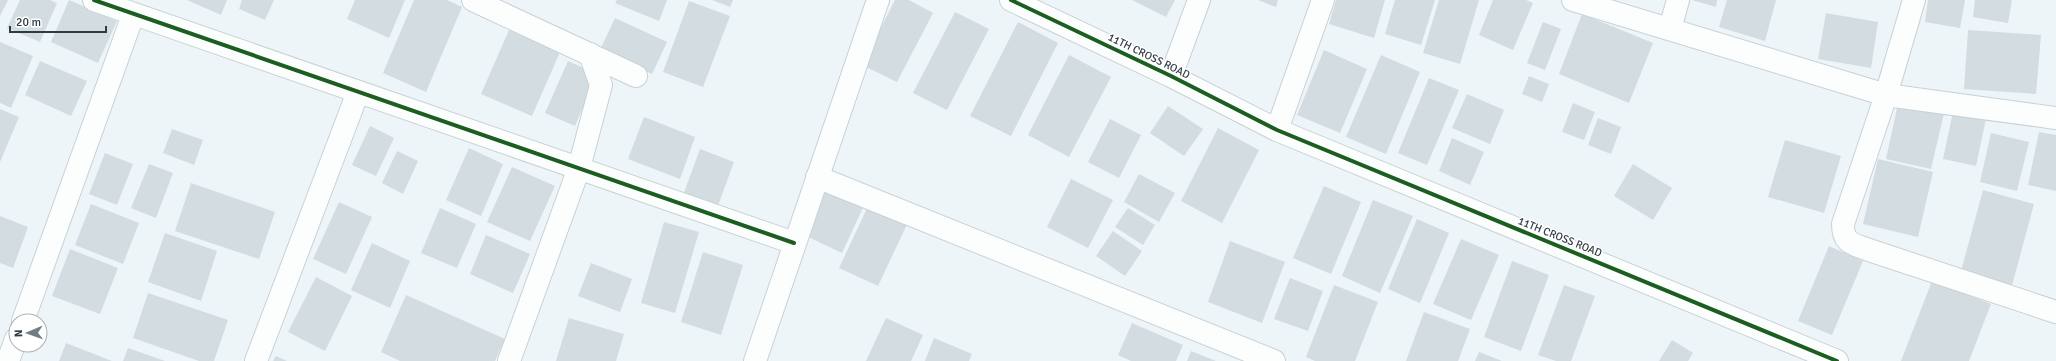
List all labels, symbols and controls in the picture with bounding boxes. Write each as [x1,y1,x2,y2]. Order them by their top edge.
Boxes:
scale bar [10,8,106,34]
text: 20 m [16,15,41,30]
street label: 11TH CROSS ROAD [1106,31,1192,81]
street label: 11TH CROSS ROAD [1516,214,1604,260]
north arrow [8,313,48,353]
text: N [12,329,25,337]

